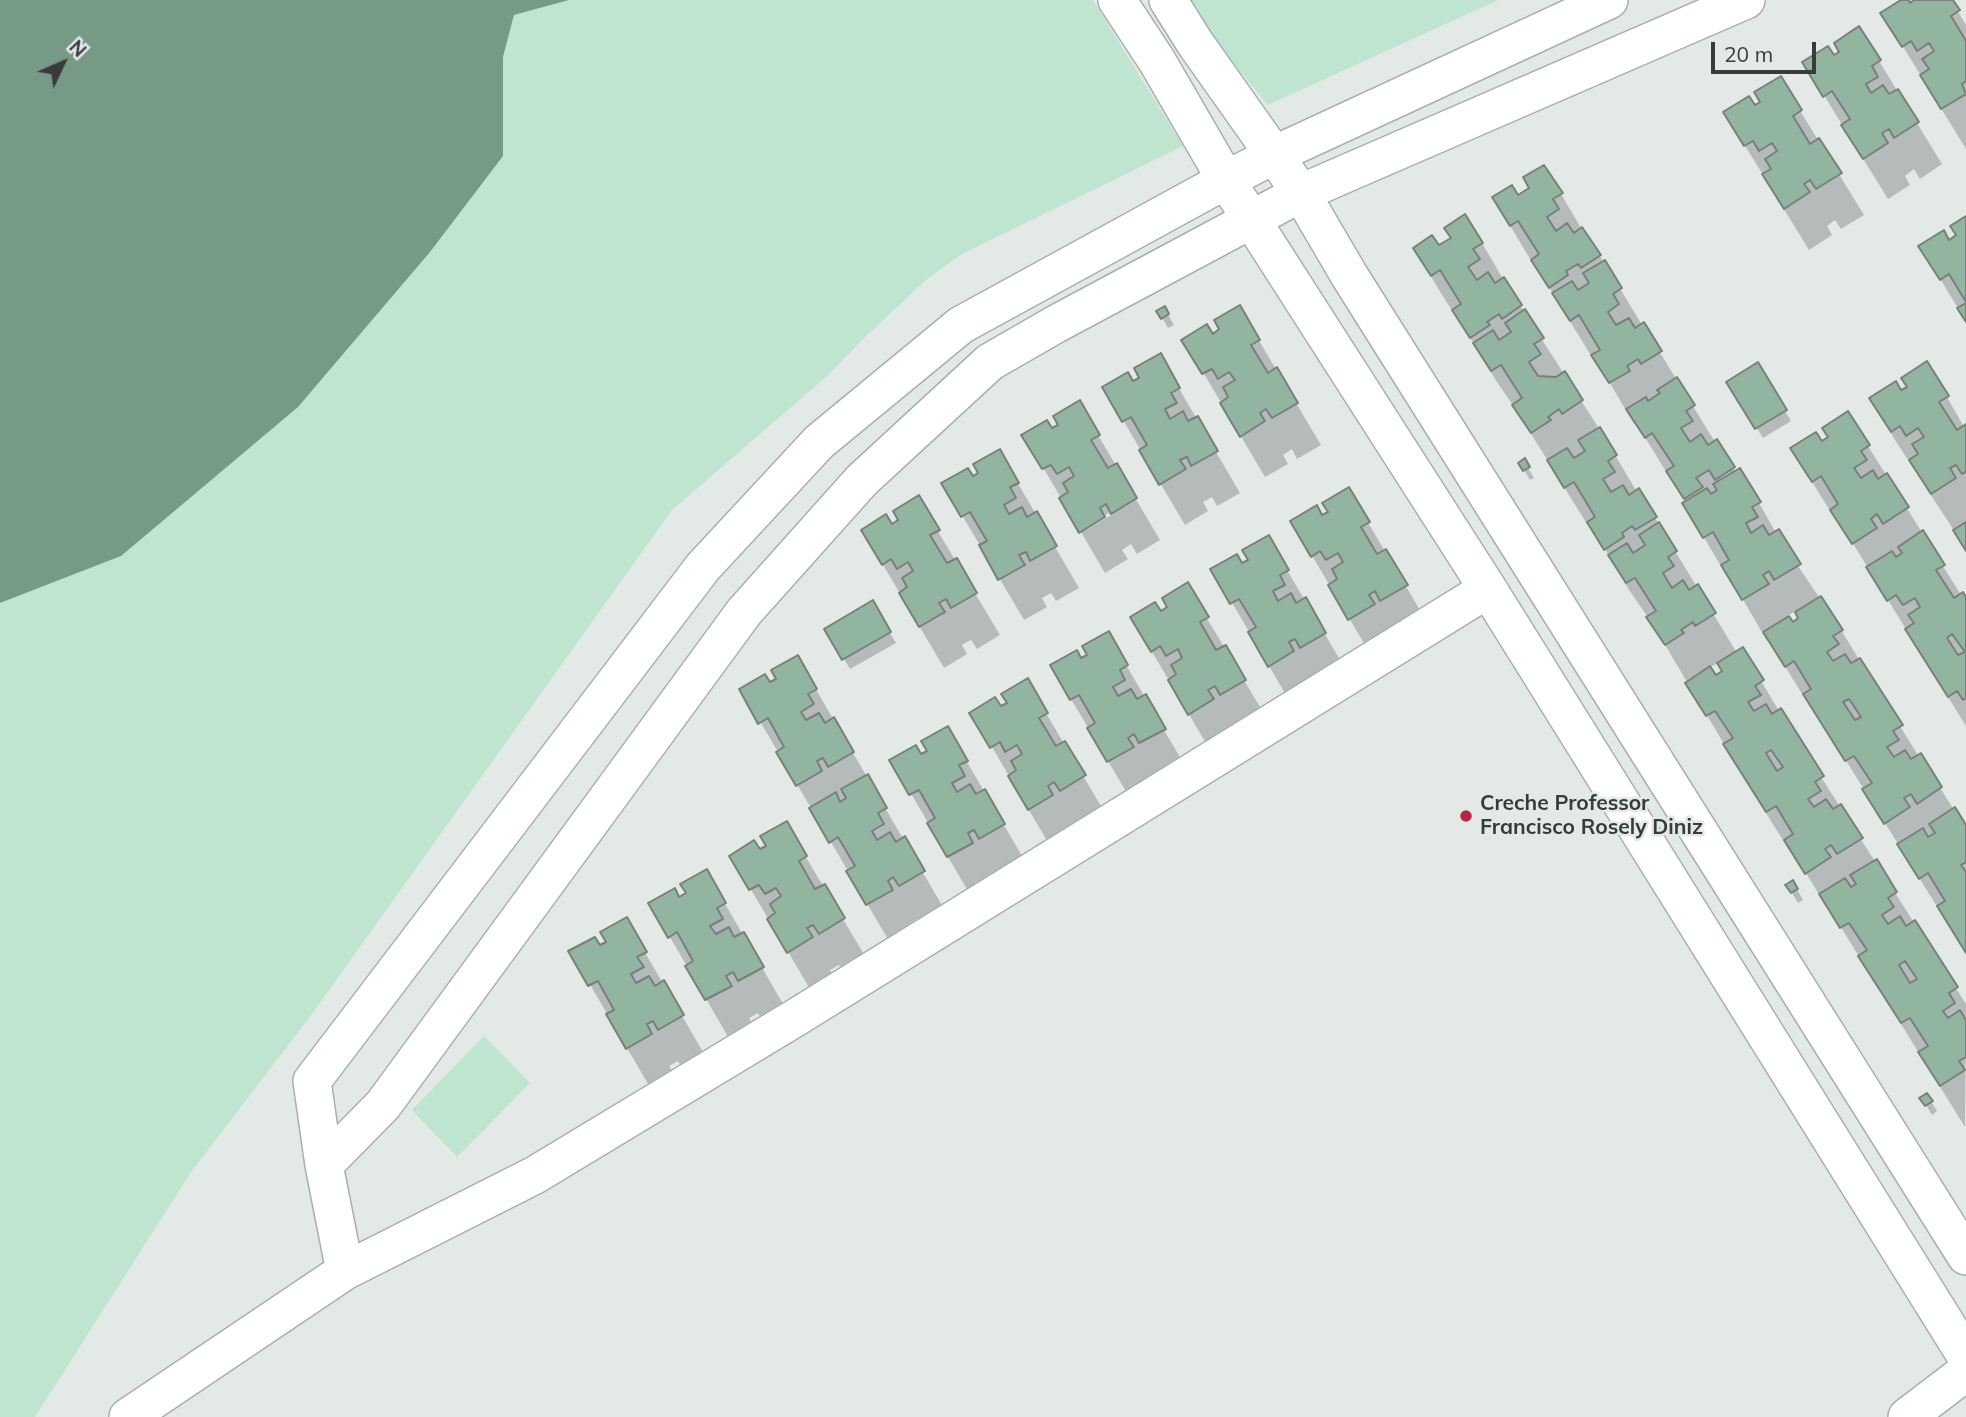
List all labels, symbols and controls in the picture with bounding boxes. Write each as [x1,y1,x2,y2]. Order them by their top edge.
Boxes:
north arrow [28,28,98,98]
scale bar [1714,28,1819,72]
text: N [64,35,92,62]
text: 20 m [1724,41,1773,67]
place label: Creche Professor Francisco Rosely Diniz [1480,791,1703,841]
marker: Creche Professor Francisco Rosely Diniz [1458,808,1474,824]

